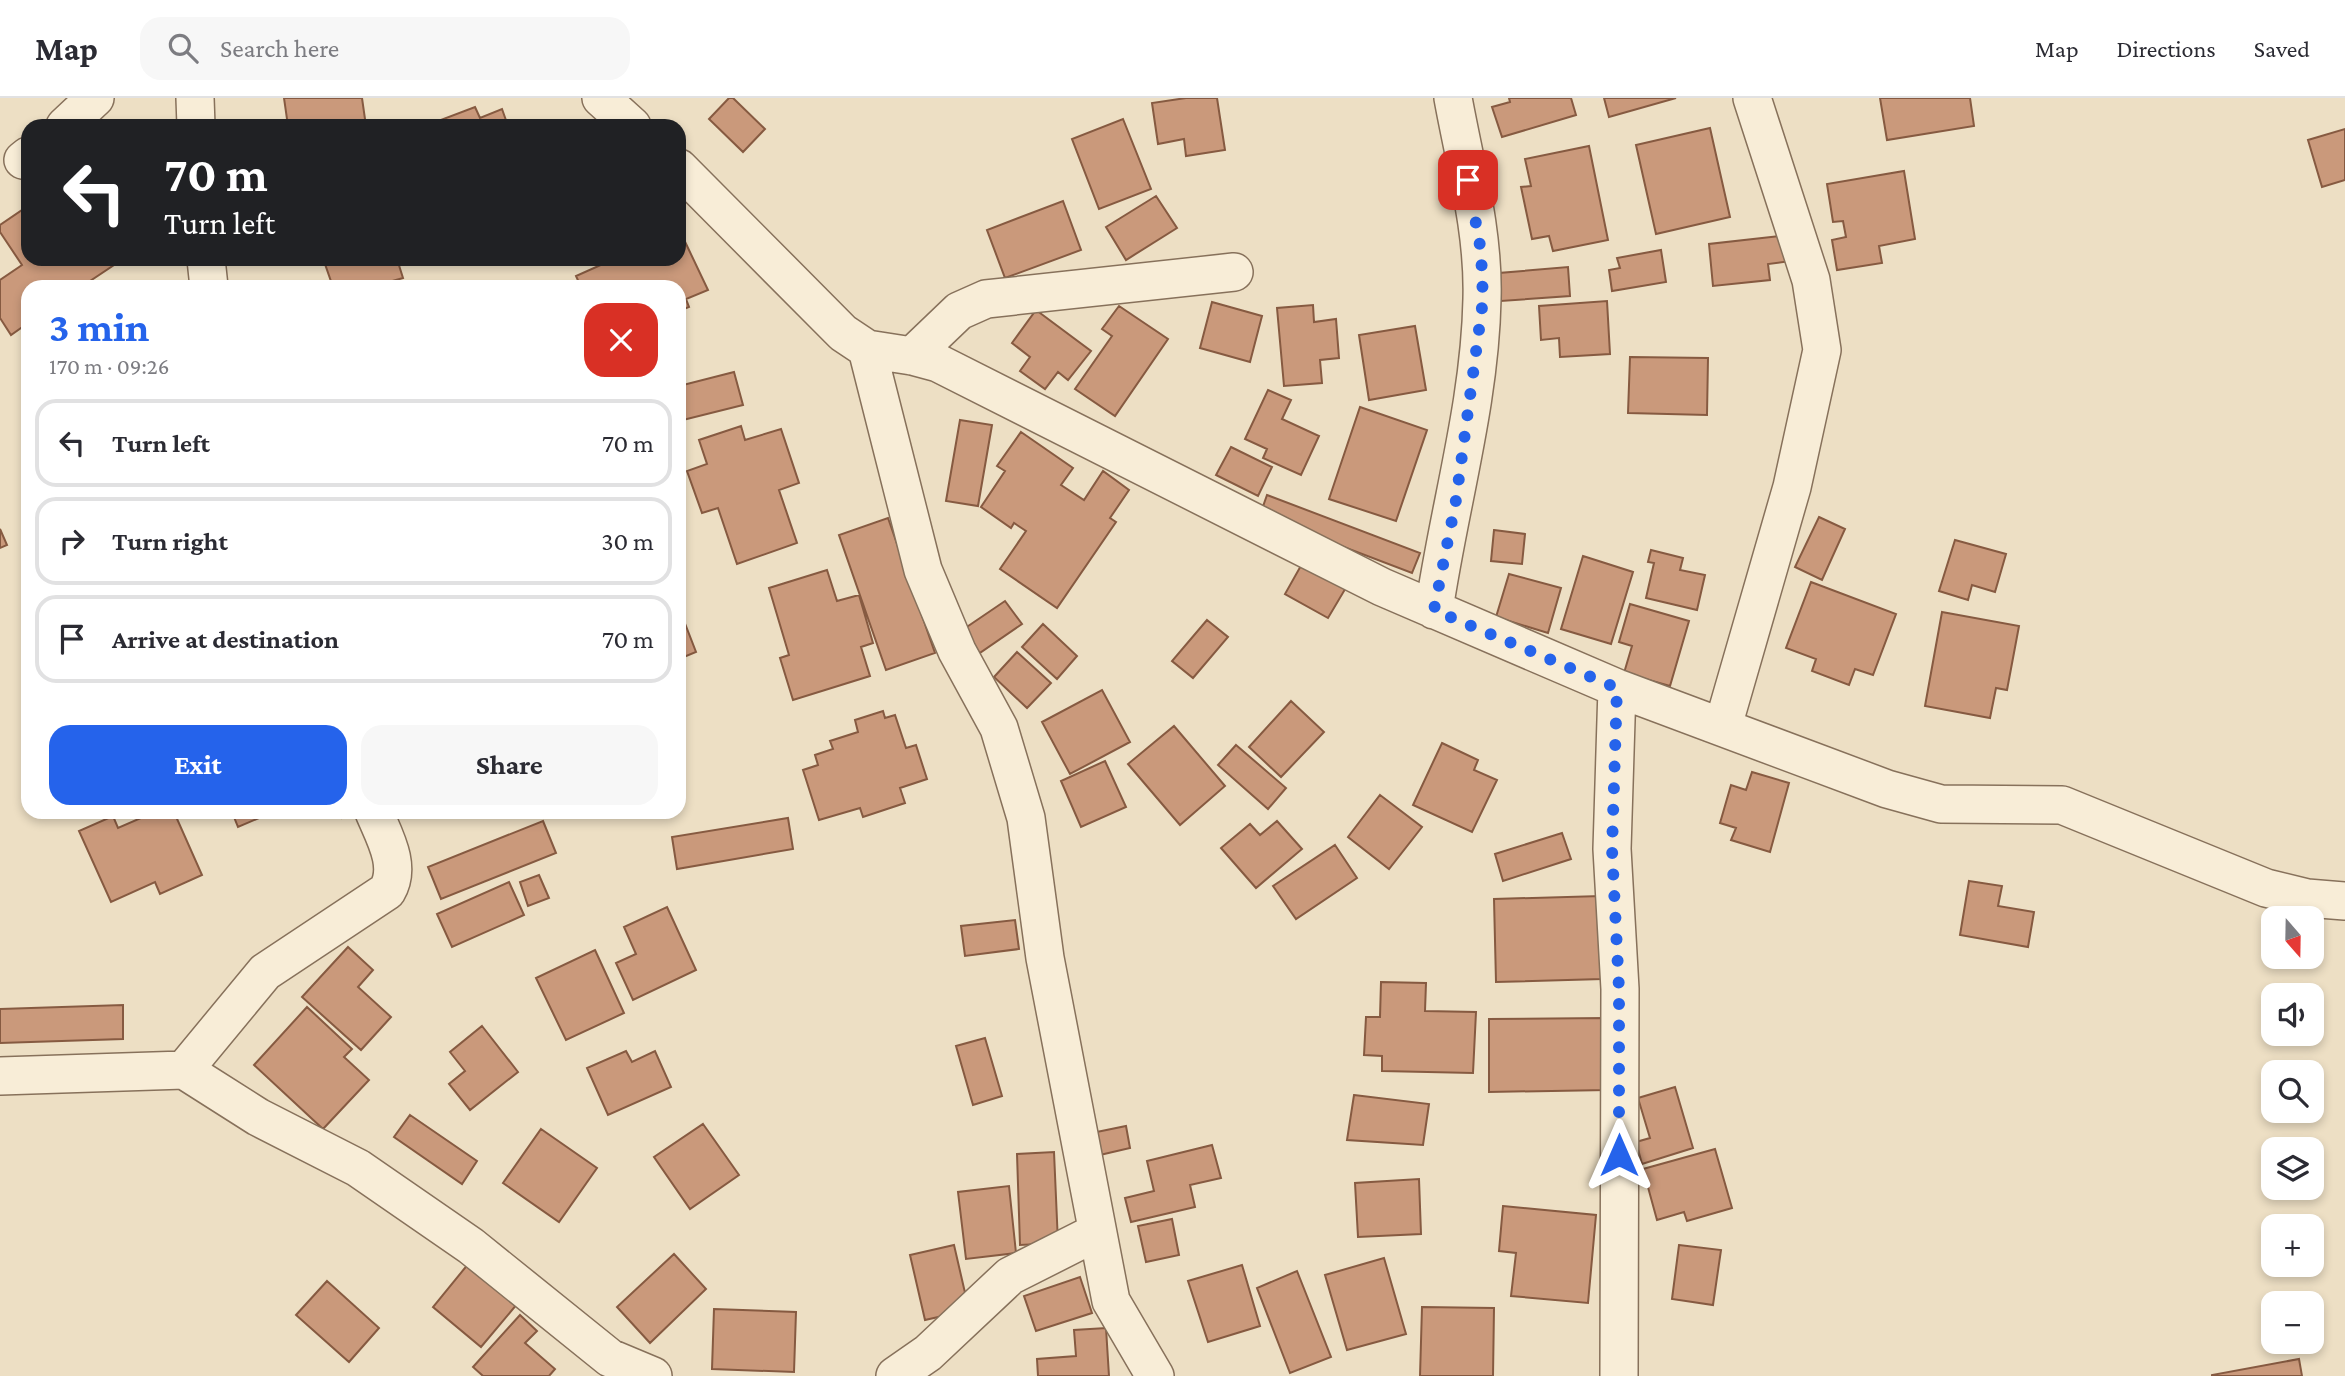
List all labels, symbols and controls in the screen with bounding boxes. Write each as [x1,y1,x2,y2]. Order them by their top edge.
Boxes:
search box [140,17,630,80]
icon: search [164,29,202,67]
text: Map [35,30,98,67]
text: Search here [220,34,339,63]
text: Map [2035,35,2079,62]
text: Directions [2117,35,2216,62]
text: Saved [2254,35,2310,62]
icon: left [49,147,140,238]
text: 70 m [164,147,268,202]
pin [1438,150,1498,210]
icon: arrive [1449,161,1487,199]
text: Turn left [164,205,275,241]
text: 3 min [49,303,149,350]
button: close [584,303,658,377]
text: 170 m · 09:26 [49,353,169,379]
icon: left [53,424,91,462]
text: Turn left [112,429,210,458]
text: 70 m [602,429,654,458]
icon: right [53,522,91,560]
text: Turn right [112,527,228,556]
text: 30 m [601,527,654,556]
icon: arrive [53,620,91,658]
text: Arrive at destination [112,625,339,654]
text: 70 m [602,625,654,654]
button: Exit [49,725,347,805]
button: Share [361,725,658,805]
north arrow [2261,906,2324,970]
map controls [2261,906,2324,1354]
button: sound [2261,983,2324,1046]
button: search [2261,1060,2324,1123]
position arrow [1582,1118,1656,1192]
button: layers [2261,1137,2324,1200]
button: + [2261,1214,2324,1277]
button: − [2261,1291,2324,1354]

